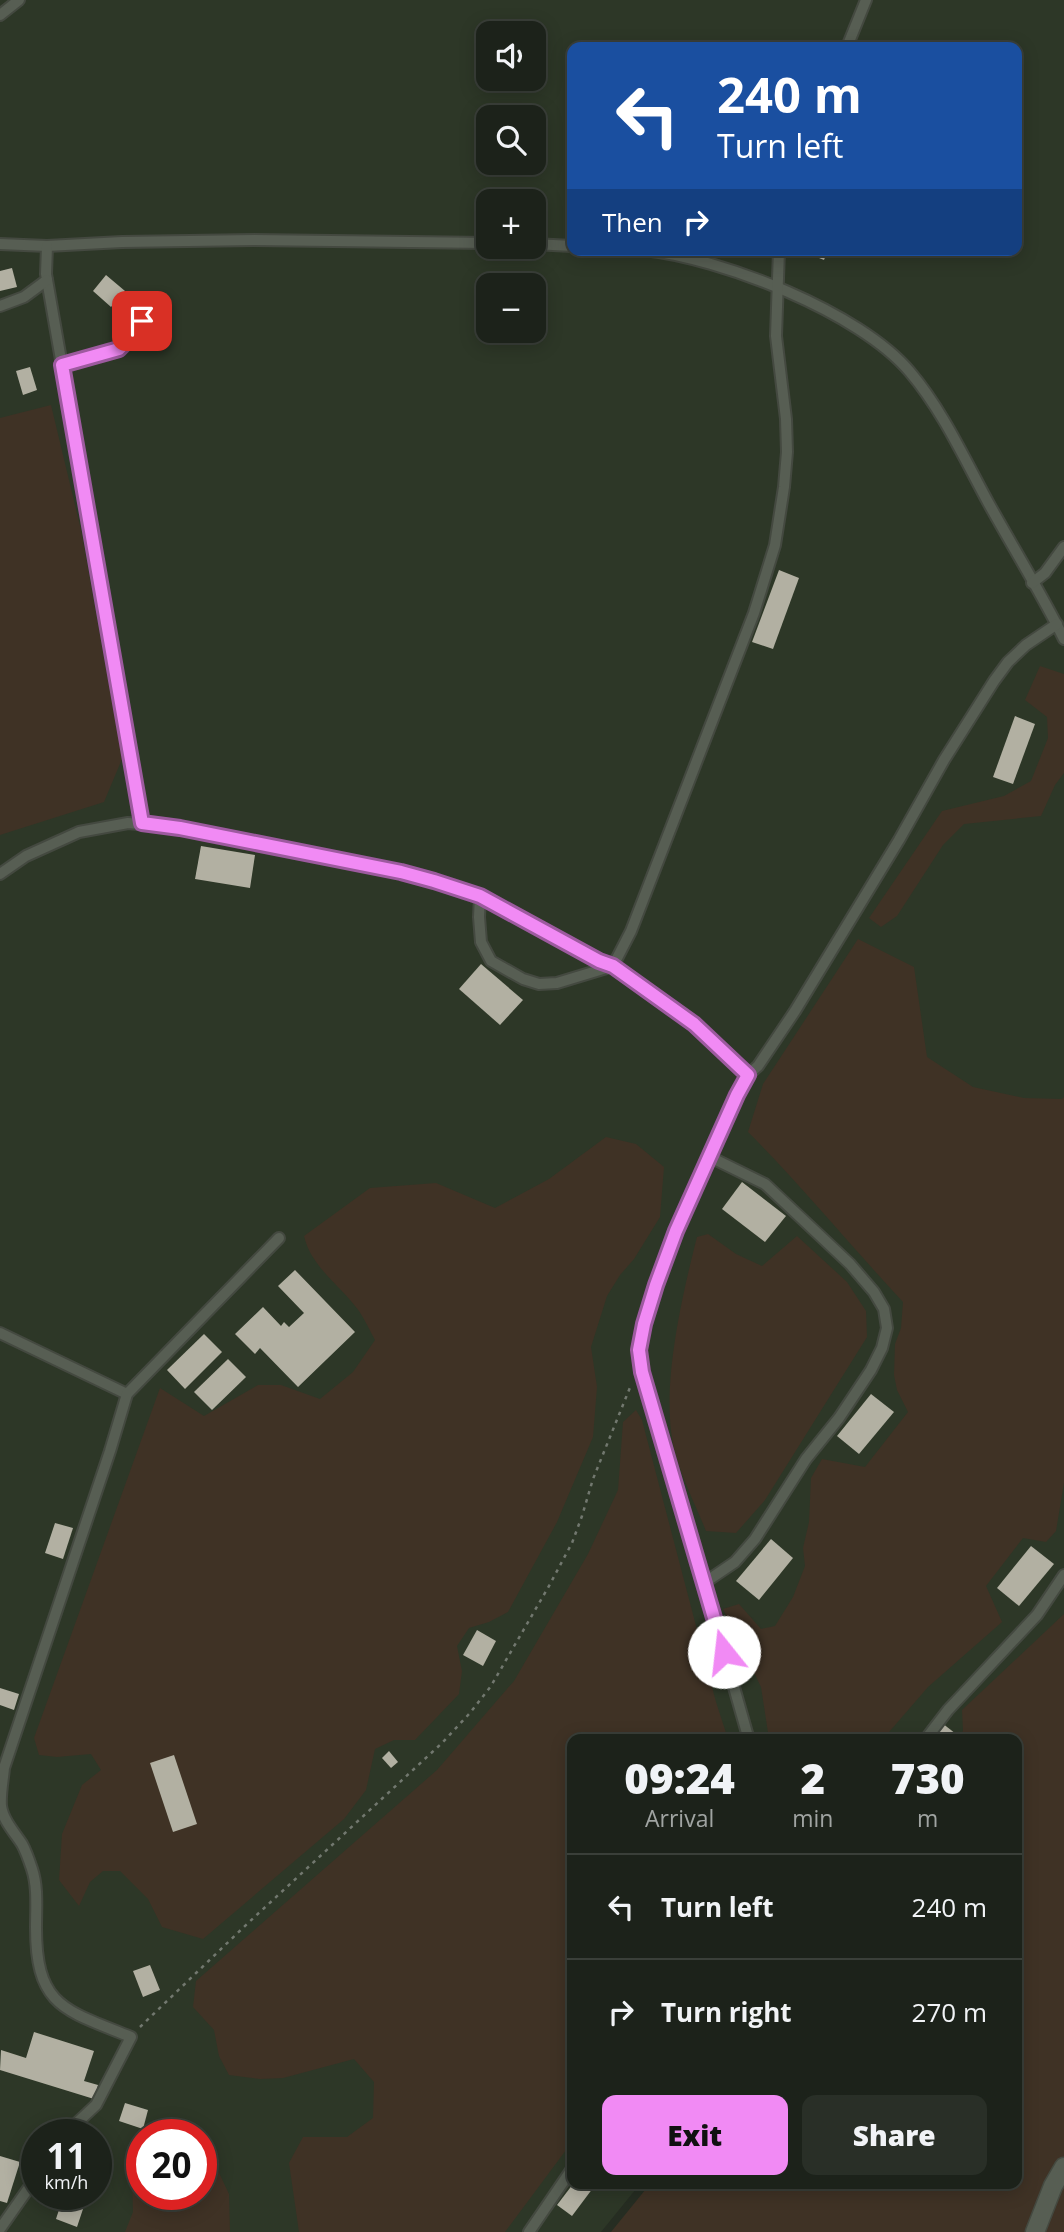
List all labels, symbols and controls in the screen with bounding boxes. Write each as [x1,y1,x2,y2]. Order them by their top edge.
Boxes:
map controls [476,21,546,343]
button: sound [476,21,546,91]
text: 240 m [717,61,862,127]
icon: left [602,70,693,161]
button: search [476,105,546,175]
text: Turn left [717,124,843,167]
button: + [476,189,546,259]
icon: right [677,203,715,241]
text: Then [602,204,663,240]
button: − [476,273,546,343]
pin [112,291,172,351]
icon: arrive [123,302,161,340]
position arrow [687,1615,761,1689]
text: 09:24 [624,1749,735,1806]
text: 2 [801,1749,825,1806]
text: 730 [891,1749,965,1806]
text: Arrival [645,1802,714,1834]
text: min [792,1802,833,1834]
text: m [917,1802,938,1834]
icon: left [602,1888,640,1926]
text: Turn left [661,1889,773,1925]
text: 240 m [912,1889,987,1925]
icon: right [602,1993,640,2031]
text: Turn right [661,1994,792,2030]
text: 270 m [912,1994,987,2030]
button: Exit [602,2095,788,2175]
button: Share [802,2095,987,2175]
speed limit sign: 20 [126,2119,217,2210]
text: 11 [46,2132,87,2179]
text: km/h [45,2170,88,2194]

